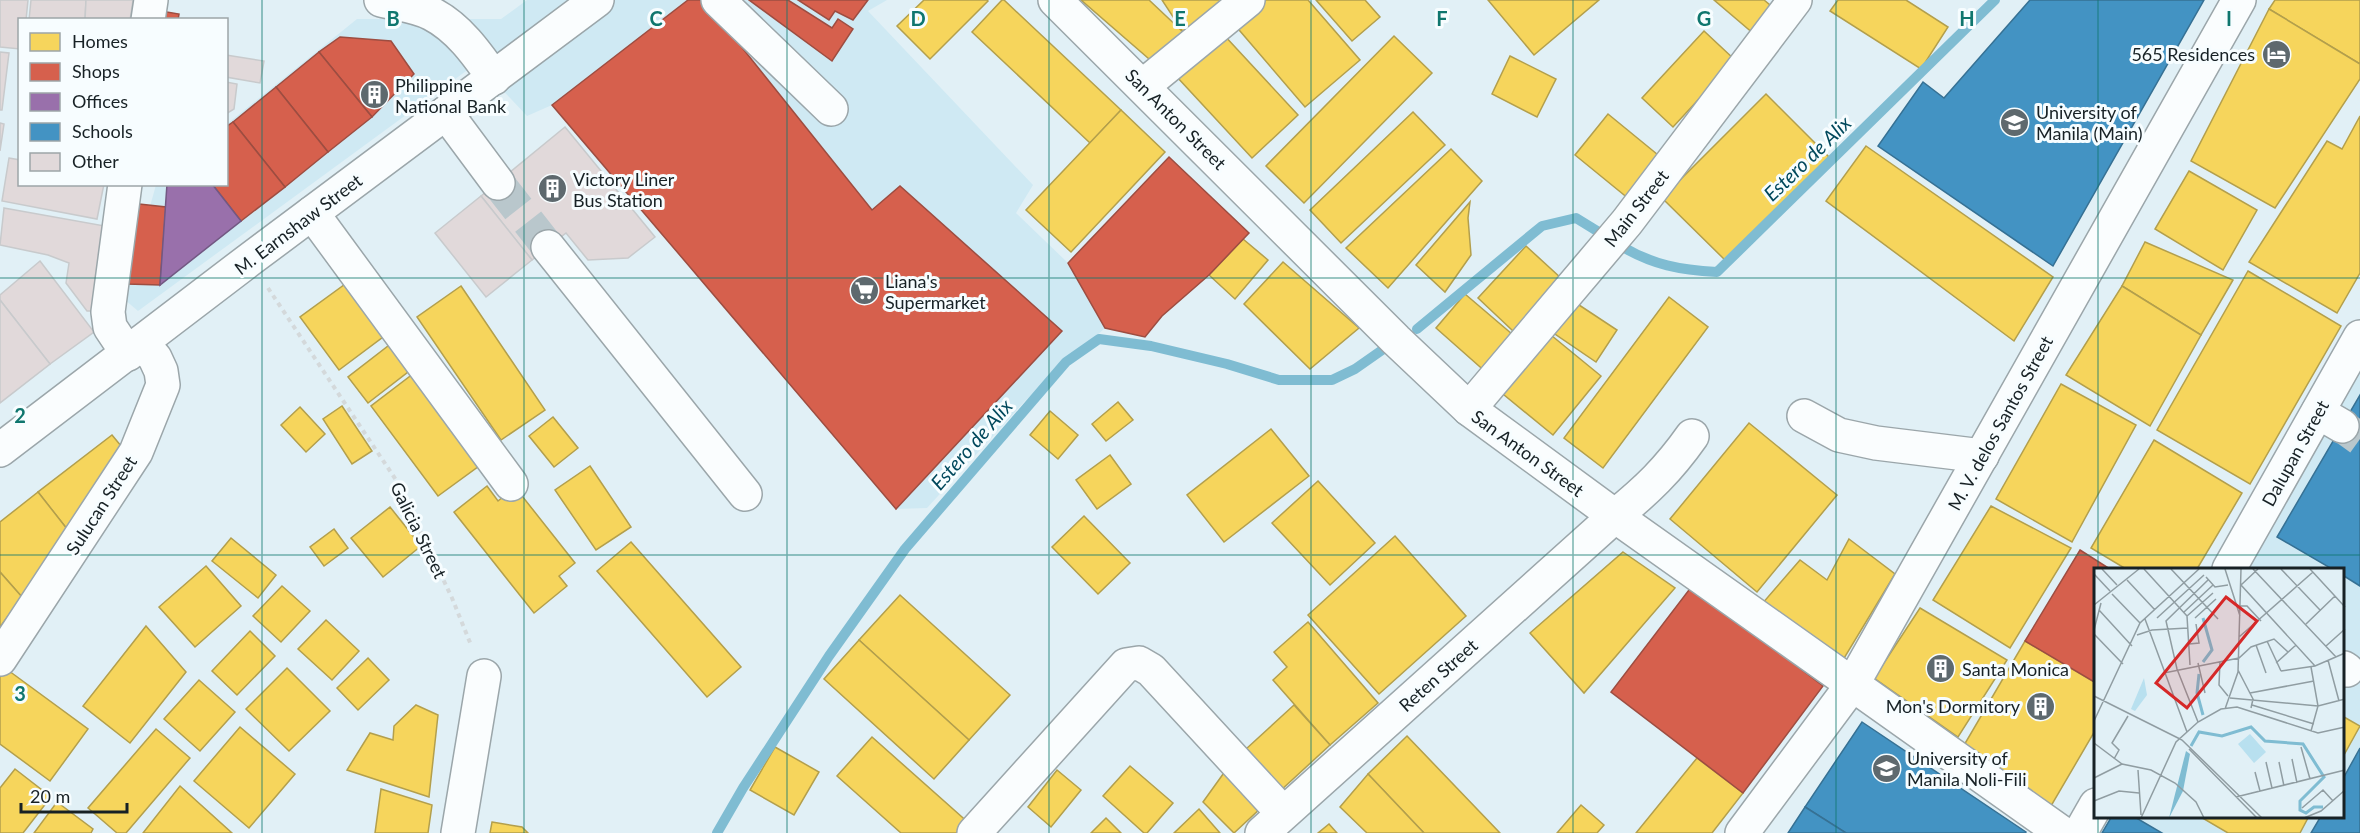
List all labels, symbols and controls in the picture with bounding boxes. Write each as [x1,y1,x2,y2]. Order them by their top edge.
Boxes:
text: B [386,6,400,30]
text: C [649,6,663,30]
text: D [910,6,926,30]
text: E [1174,6,1186,30]
text: F [1436,6,1448,30]
text: G [1697,6,1711,30]
text: H [1959,6,1975,30]
text: I [2226,6,2232,30]
legend [18,18,228,186]
text: Homes [72,30,128,52]
hotel icon: 565 Residences [2260,38,2292,70]
place label: 565 Residences [2131,43,2255,65]
text: Shops [72,60,120,82]
street label: San Anton Street [1121,64,1231,174]
place label: Philippine National Bank [395,74,507,117]
building icon: Philippine National Bank [358,79,390,111]
text: Offices [72,90,128,112]
place label: University of Manila (Main) [2036,101,2143,144]
school or university icon: University of Manila (Main) [1999,106,2031,138]
water label: Estero de Alix [1758,110,1856,205]
text: Schools [72,120,133,142]
text: Other [72,150,119,172]
street label: Main Street [1599,165,1673,251]
place label: Victory Liner Bus Station [573,168,675,211]
street label: M. Earnshaw Street [230,169,367,279]
building icon: Victory Liner Bus Station [536,173,568,205]
place label: Liana's Supermarket [885,270,986,313]
supermarket icon: Liana's Supermarket [848,275,880,307]
street label: M. V. delos Santos Street [1943,331,2057,514]
water label: Estero de Alix [925,393,1017,494]
street label: Dalupan Street [2257,396,2333,510]
text: 2 [14,403,26,427]
street label: San Anton Street [1468,405,1589,501]
street label: Sulucan Street [61,451,141,559]
street label: Galicia Street [386,478,452,582]
inset map [2094,568,2345,818]
street label: Reten Street [1394,634,1482,716]
building icon: Santa Monica [1925,653,1957,685]
place label: Santa Monica [1962,658,2069,680]
text: 3 [14,681,26,705]
building icon: Mon's Dormitory [2025,690,2057,722]
place label: Mon's Dormitory [1886,695,2021,717]
place label: University of Manila Noli-Fili [1907,747,2027,790]
school or university icon: University of Manila Noli-Fili [1870,752,1902,784]
scale bar [21,776,128,814]
text: 20 m [30,785,70,807]

